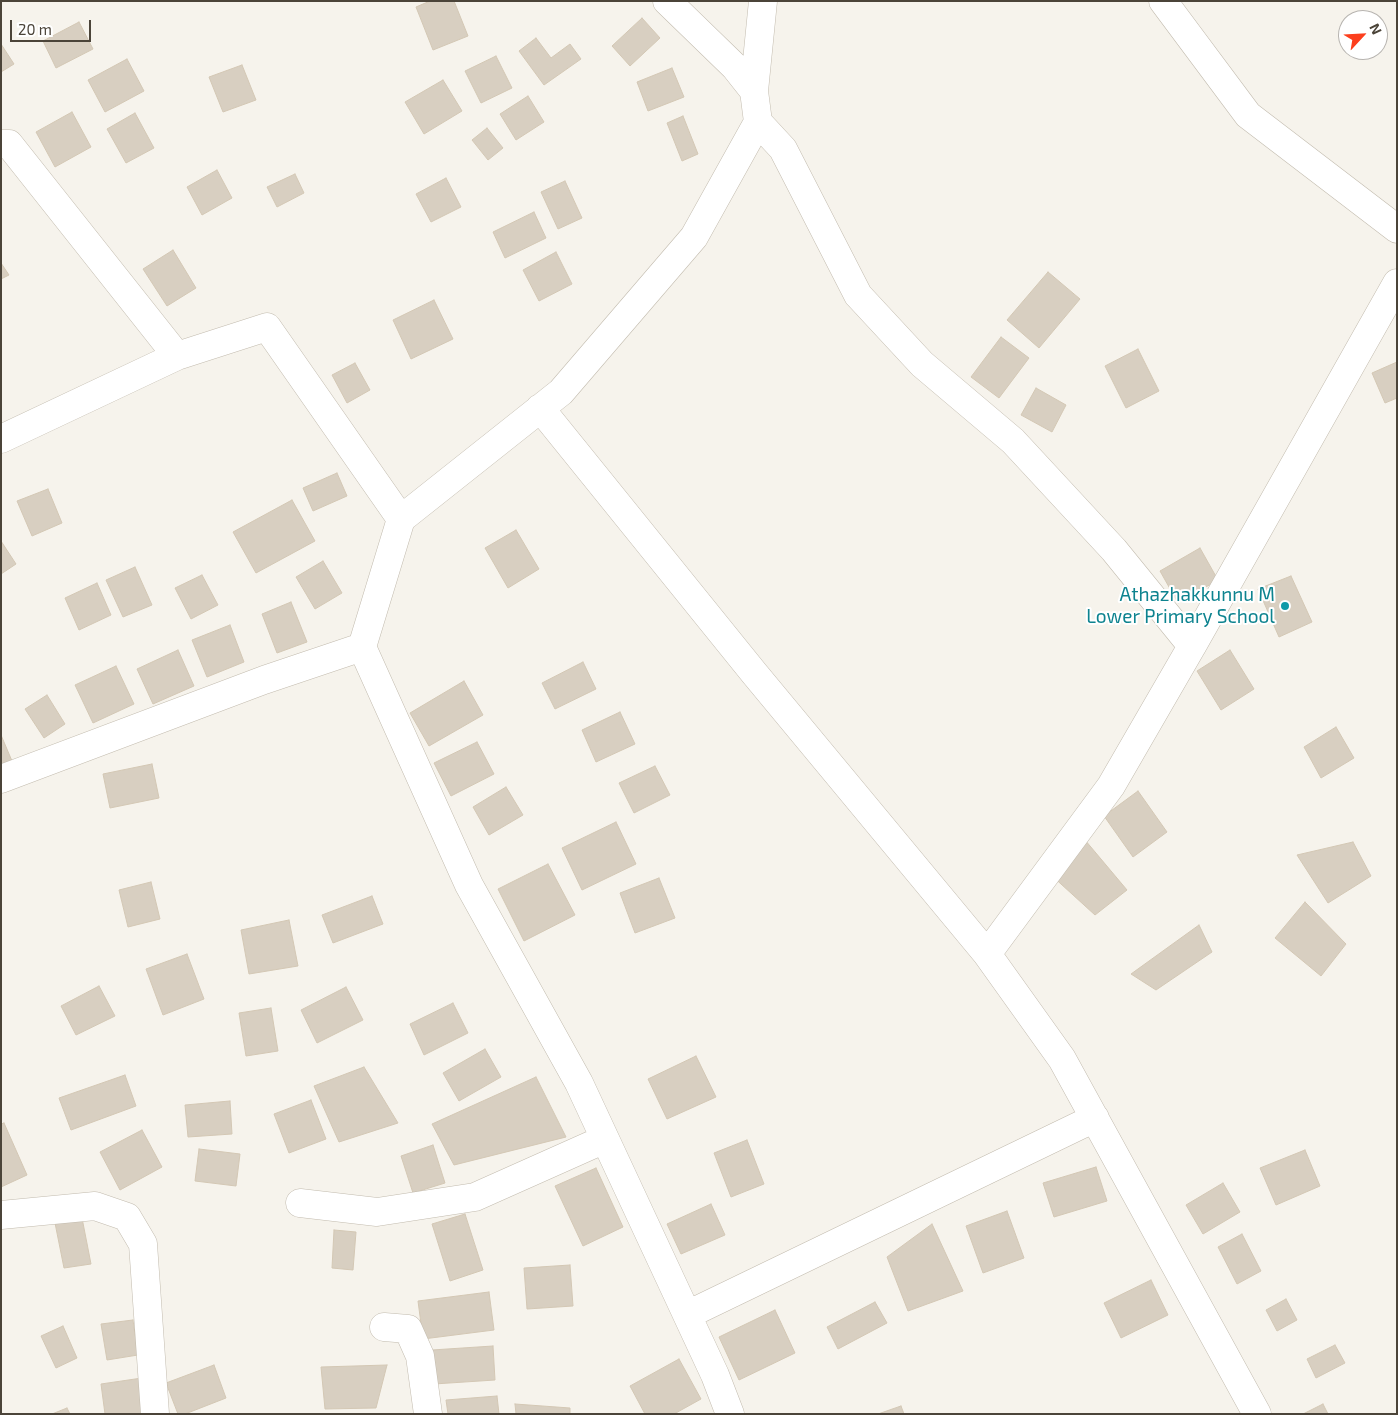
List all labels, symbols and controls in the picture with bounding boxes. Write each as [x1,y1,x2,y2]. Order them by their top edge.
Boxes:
scale bar [12,10,94,42]
north arrow [1338,10,1388,60]
text: 20 m [18,20,52,38]
text: N [1366,21,1386,37]
place label: Athazhakkunnu M Lower Primary School [1086,584,1275,628]
marker: Athazhakkunnu M Lower Primary School [1279,600,1291,612]

